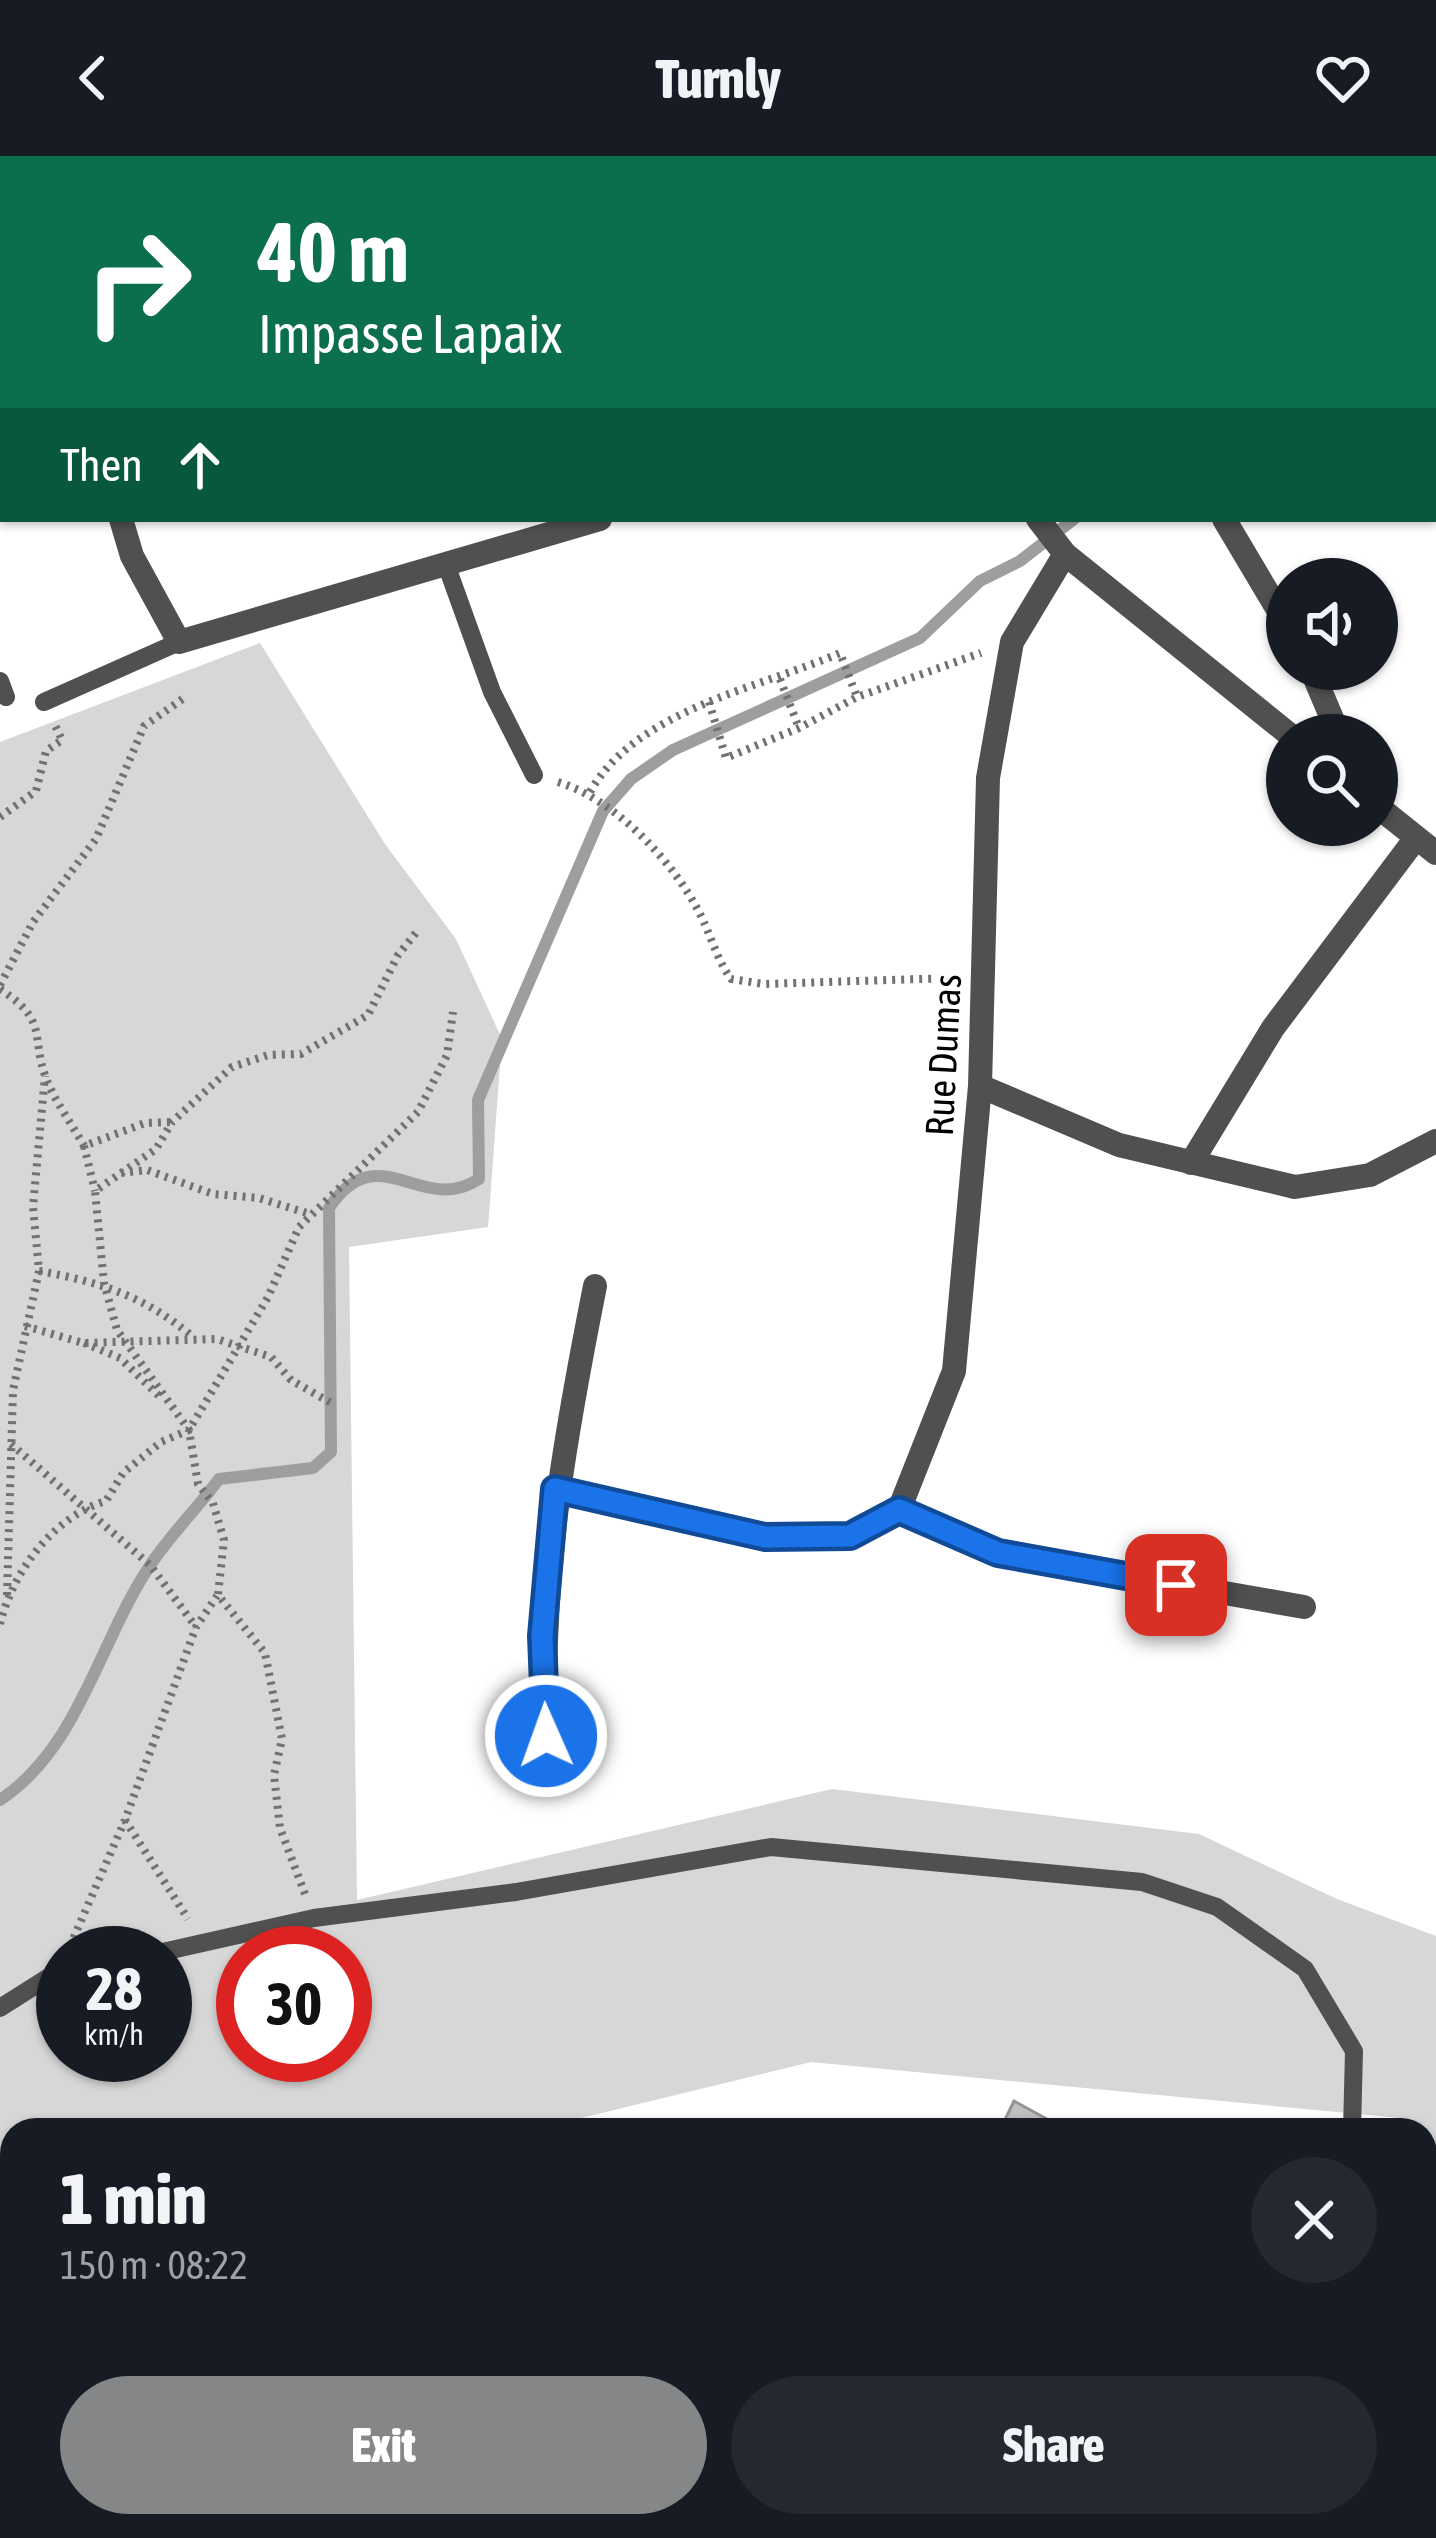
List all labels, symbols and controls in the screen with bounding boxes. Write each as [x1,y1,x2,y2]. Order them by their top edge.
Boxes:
icon: back [60,45,126,111]
icon: heart [1310,45,1376,111]
text: Turnly [655,48,781,109]
icon: right [60,204,216,360]
text: 40 m [258,204,409,300]
text: Impasse Lapaix [258,303,562,364]
icon: ahead [167,432,233,498]
text: Then [60,439,143,491]
map controls [1266,558,1398,846]
button: sound [1266,558,1398,690]
button: search [1266,714,1398,846]
street label: Rue Dumas [917,973,969,1137]
pin [1125,1534,1227,1636]
icon: arrive [1143,1552,1209,1618]
position arrow [483,1673,609,1799]
speed limit sign: 30 [216,1926,372,2082]
text: 28 [86,1954,142,2023]
text: km/h [84,2017,144,2051]
text: 1 min [60,2157,207,2239]
button: close [1251,2157,1377,2283]
text: 150 m · 08:22 [60,2243,248,2287]
button: Exit [60,2376,707,2514]
button: Share [731,2376,1377,2514]

